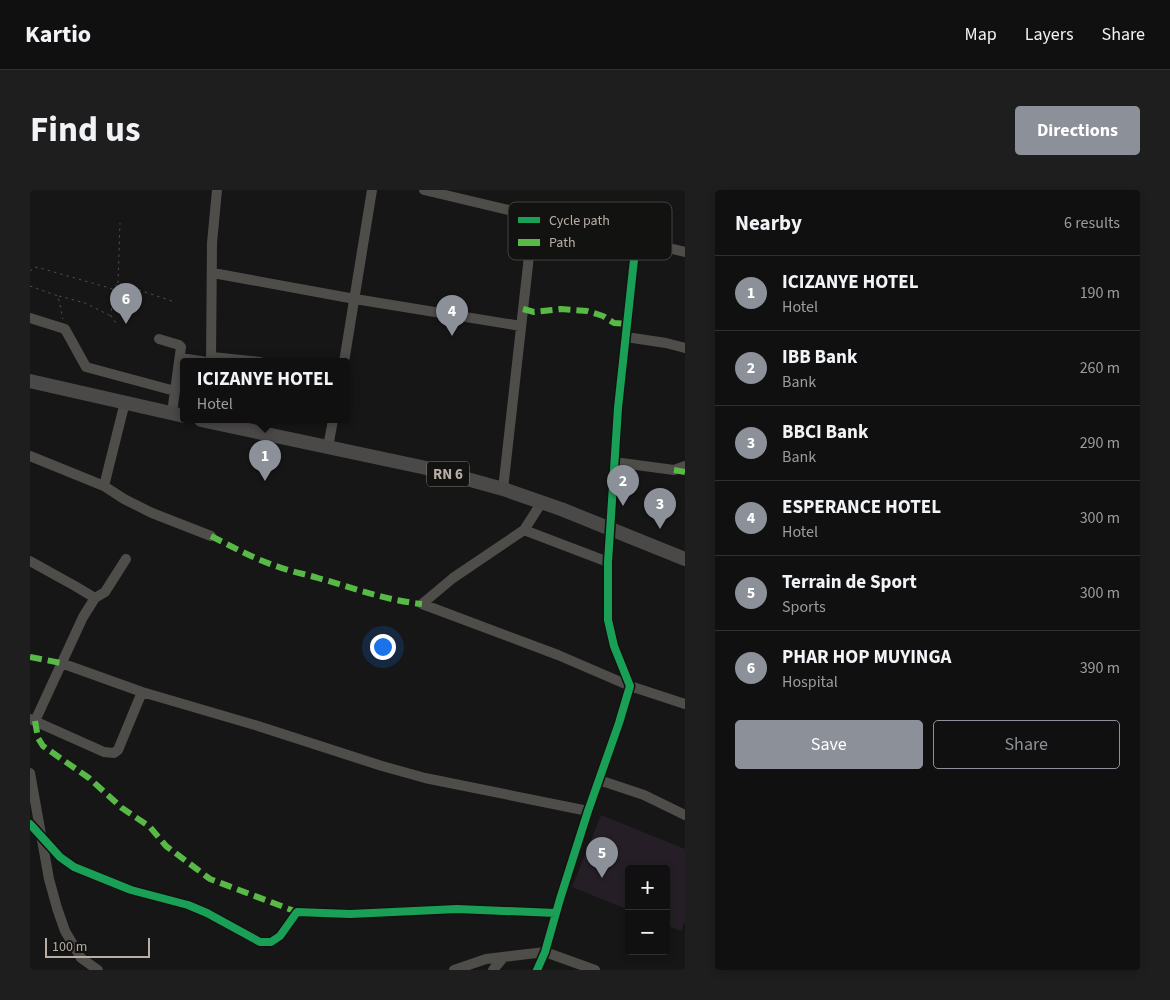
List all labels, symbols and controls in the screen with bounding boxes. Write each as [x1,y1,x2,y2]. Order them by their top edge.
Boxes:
text: Kartio [25,17,91,52]
text: Map [965,22,997,47]
text: Layers [1025,22,1074,47]
text: Share [1102,22,1145,47]
text: Find us [30,105,140,155]
button: Directions [1015,106,1140,155]
legend [508,202,672,260]
text: Nearby [735,208,802,238]
text: Cycle path [549,211,610,231]
text: 6 results [1064,212,1120,234]
text: Path [549,233,576,253]
text: ICIZANYE HOTEL [782,269,919,296]
text: 1 [747,282,755,304]
text: 190 m [1080,282,1120,304]
pin: 6 [110,283,142,324]
pin: 4 [436,295,468,336]
text: Hotel [782,296,818,318]
text: IBB Bank [782,344,857,371]
text: 2 [747,357,755,379]
text: 260 m [1080,357,1120,379]
popup [180,358,350,423]
text: ICIZANYE HOTEL [197,366,333,393]
text: Bank [782,371,816,393]
text: Hotel [197,393,233,415]
text: BBCI Bank [782,419,868,446]
text: 3 [747,432,755,454]
text: 290 m [1080,432,1120,454]
pin: 1 [249,440,281,481]
text: Bank [782,446,816,468]
road number: RN 6 [427,462,469,486]
pin: 2 [607,465,639,506]
pin: 3 [644,488,676,529]
text: ESPERANCE HOTEL [782,494,941,521]
text: 4 [747,507,755,529]
text: 300 m [1080,507,1120,529]
text: Hotel [782,521,818,543]
text: Terrain de Sport [782,569,917,596]
text: 5 [747,582,755,604]
text: 300 m [1080,582,1120,604]
text: Sports [782,596,826,618]
your location [370,634,396,660]
text: PHAR HOP MUYINGA [782,644,951,671]
text: 6 [747,657,755,679]
text: 390 m [1080,657,1120,679]
text: Hospital [782,671,838,693]
button: Save [735,720,923,769]
button: Share [933,720,1120,769]
pin: 5 [586,837,618,878]
map controls [625,865,670,955]
button: + [625,865,670,910]
button: − [625,910,670,955]
scale bar [45,935,150,958]
text: 100 m [52,937,87,957]

